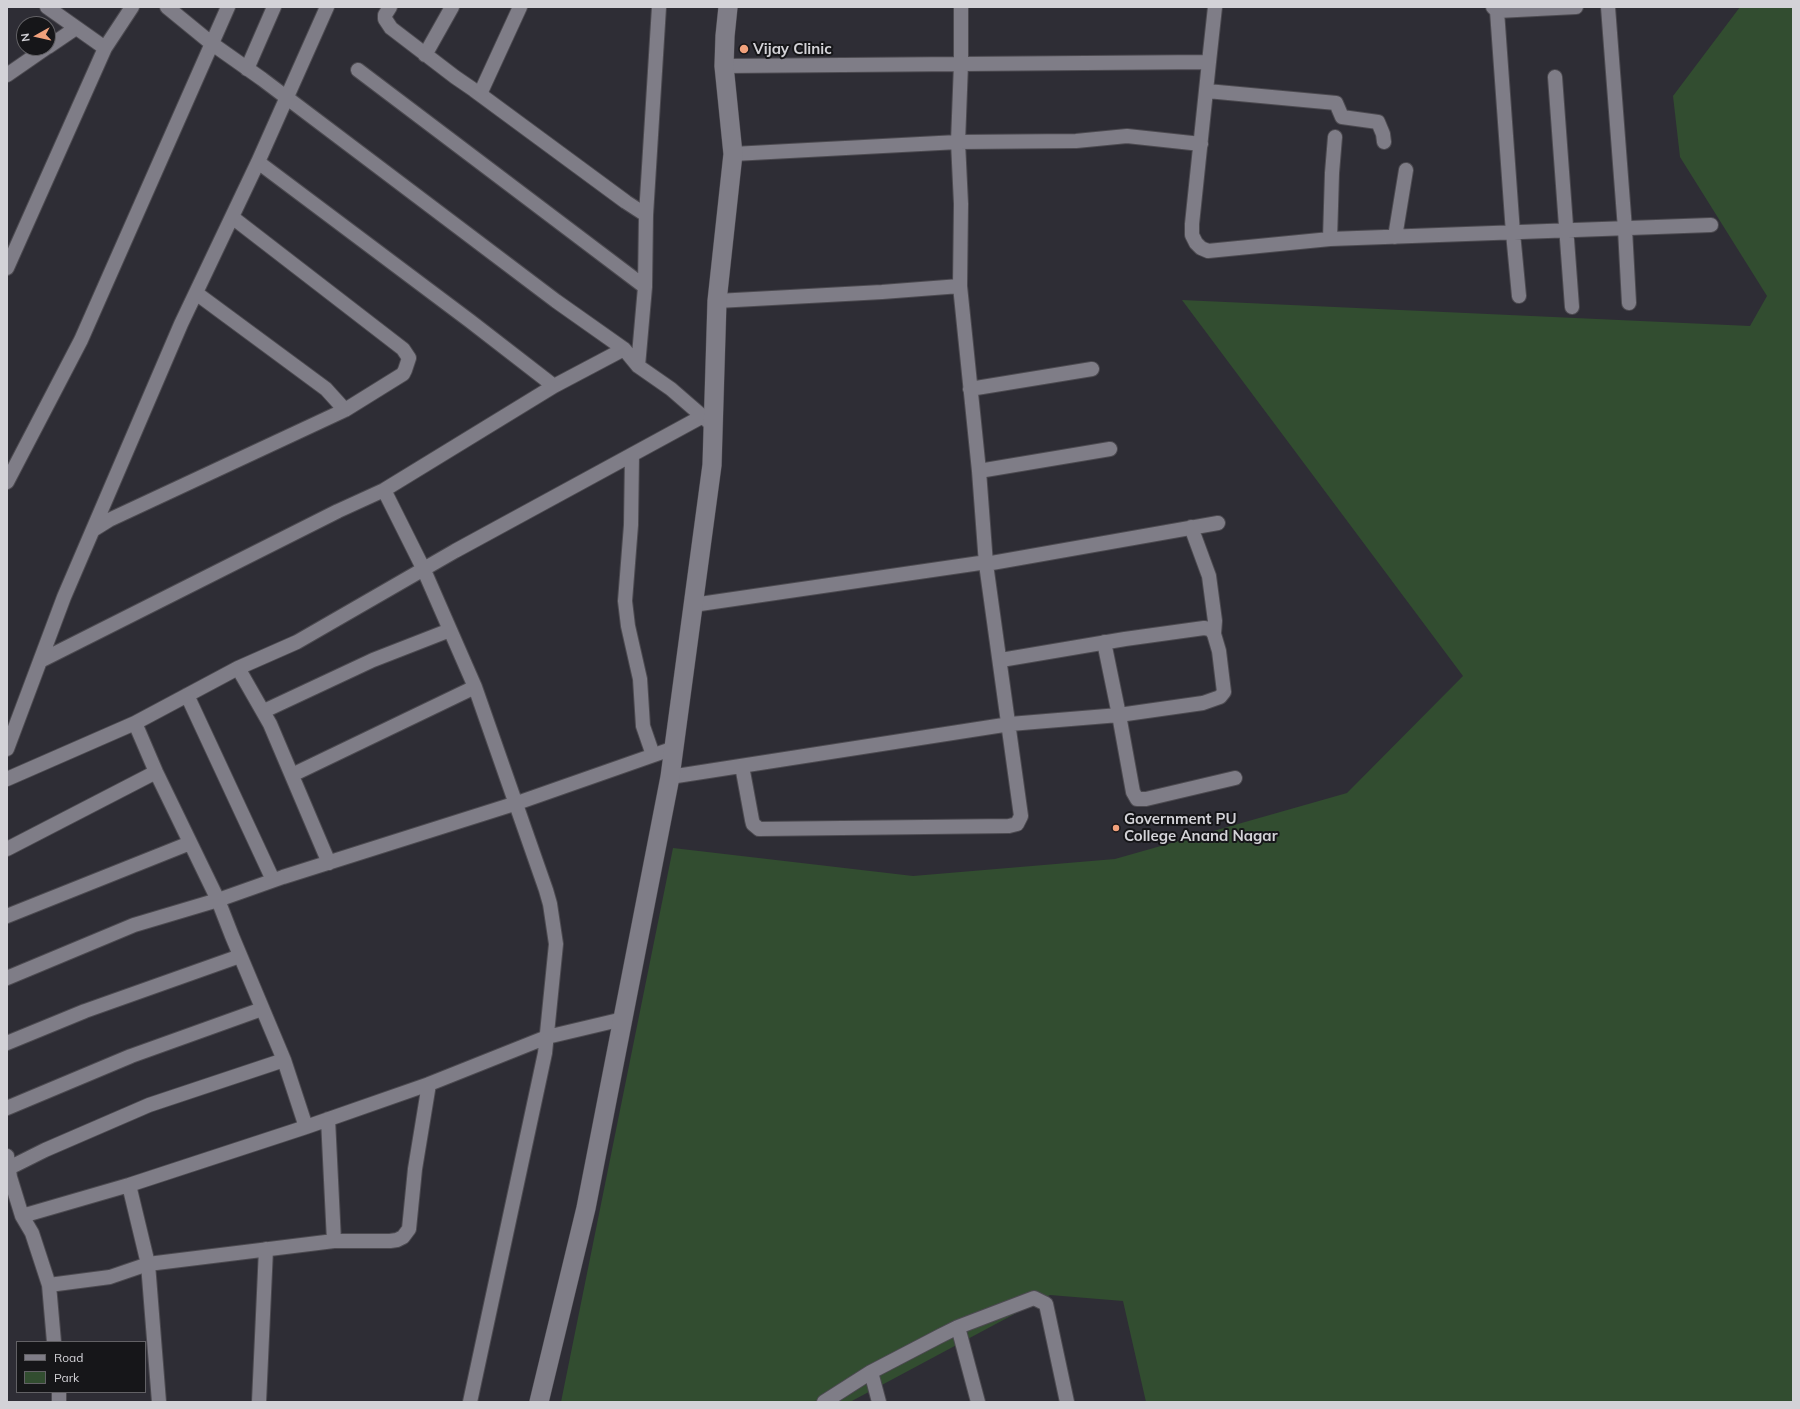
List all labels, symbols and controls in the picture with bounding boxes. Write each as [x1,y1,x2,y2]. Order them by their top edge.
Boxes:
north arrow [16,16,56,56]
text: N [18,32,33,43]
place label: Vijay Clinic [753,40,832,58]
marker: Vijay Clinic [738,43,750,55]
place label: Government PU College Anand Nagar [1124,810,1278,845]
marker: Government PU College Anand Nagar [1111,823,1121,833]
legend [16,1341,146,1393]
text: Road [54,1350,83,1365]
text: Park [54,1370,79,1385]

